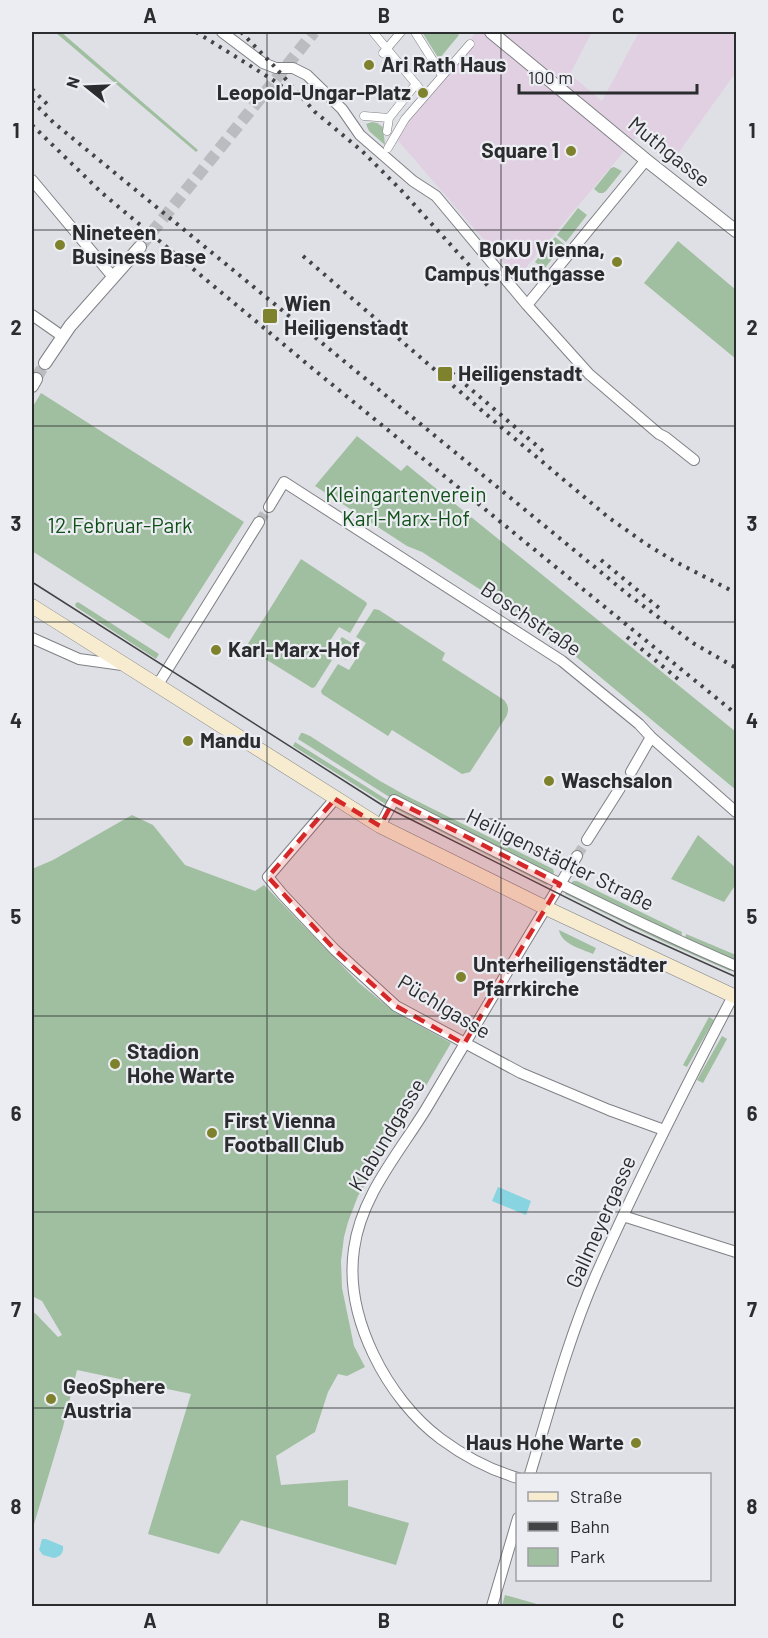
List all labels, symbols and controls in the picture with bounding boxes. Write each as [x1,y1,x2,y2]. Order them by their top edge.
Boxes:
text: A [143,3,157,27]
text: B [378,3,390,27]
text: C [612,3,624,27]
place label: Ari Rath Haus [381,51,506,76]
north arrow [57,57,117,117]
scale bar [519,57,698,95]
marker: Ari Rath Haus [362,58,376,72]
text: 100 m [528,66,573,88]
text: N [62,74,83,90]
place label: Leopold-Ungar-Platz [217,79,411,104]
marker: Leopold-Ungar-Platz [416,86,430,100]
street label: Muthgasse [624,110,716,191]
text: 1 [12,118,20,142]
text: 1 [748,118,756,142]
place label: Square 1 [481,137,559,162]
marker: Square 1 [564,144,578,158]
place label: Nineteen Business Base [72,219,206,268]
place label: BOKU Vienna, Campus Muthgasse [424,236,605,285]
marker: Nineteen Business Base [53,238,67,252]
marker: BOKU Vienna, Campus Muthgasse [610,255,624,269]
place label: Wien Heiligenstadt [284,290,409,339]
marker: Wien Heiligenstadt [261,307,279,325]
text: 2 [10,315,22,339]
text: 2 [746,315,758,339]
place label: Heiligenstadt [458,360,583,385]
marker: Heiligenstadt [436,365,454,383]
park label: Kleingartenverein Karl-Marx-Hof [325,481,487,530]
text: 3 [11,511,21,535]
text: 3 [747,511,757,535]
park label: 12.Februar-Park [48,512,192,537]
street label: Boschstraße [477,575,587,661]
place label: Karl-Marx-Hof [228,636,360,661]
marker: Karl-Marx-Hof [209,643,223,657]
text: 4 [10,708,22,732]
text: 4 [746,708,758,732]
place label: Mandu [200,727,261,752]
marker: Mandu [181,734,195,748]
place label: Waschsalon [561,767,673,792]
marker: Waschsalon [542,774,556,788]
street label: Heiligenstädter Straße [463,802,658,915]
text: 5 [11,904,22,928]
text: 5 [747,904,758,928]
place label: Unterheiligenstädter Pfarrkirche [473,951,667,1000]
street label: Püchlgasse [394,968,496,1043]
marker: Unterheiligenstädter Pfarrkirche [454,970,468,984]
place label: Stadion Hohe Warte [127,1038,235,1087]
marker: Stadion Hohe Warte [108,1057,122,1071]
street label: Klabundgasse [342,1073,429,1195]
text: 6 [11,1101,22,1125]
text: 6 [747,1101,758,1125]
place label: First Vienna Football Club [224,1107,344,1156]
marker: First Vienna Football Club [205,1126,219,1140]
street label: Gallmeyergasse [559,1151,640,1291]
text: 7 [11,1297,21,1321]
text: 7 [747,1297,757,1321]
place label: GeoSphere Austria [63,1373,166,1422]
marker: GeoSphere Austria [44,1392,58,1406]
place label: Haus Hohe Warte [466,1429,624,1454]
marker: Haus Hohe Warte [629,1436,643,1450]
legend [516,1473,711,1581]
text: Straße [570,1485,622,1507]
text: 8 [11,1494,22,1518]
text: 8 [747,1494,758,1518]
text: Bahn [570,1515,610,1537]
text: Park [570,1545,605,1567]
text: A [143,1608,157,1632]
text: B [378,1608,390,1632]
text: C [612,1608,624,1632]

